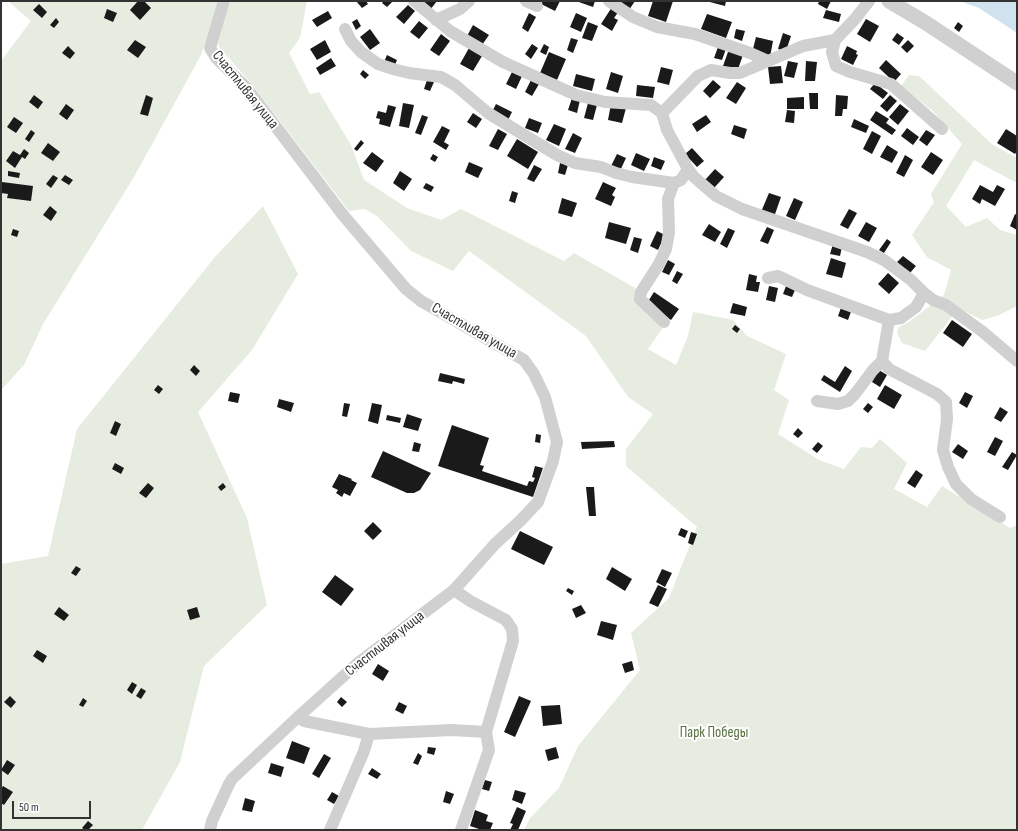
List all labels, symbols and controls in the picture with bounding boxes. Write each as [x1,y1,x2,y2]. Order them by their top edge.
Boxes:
street label: Счастливая улица [208,47,282,133]
street label: Счастливая улица [428,299,520,363]
street label: Счастливая улица [342,608,428,680]
park label: Парк Победы [680,724,748,742]
scale bar [14,793,93,819]
text: 50 m [19,800,39,815]

